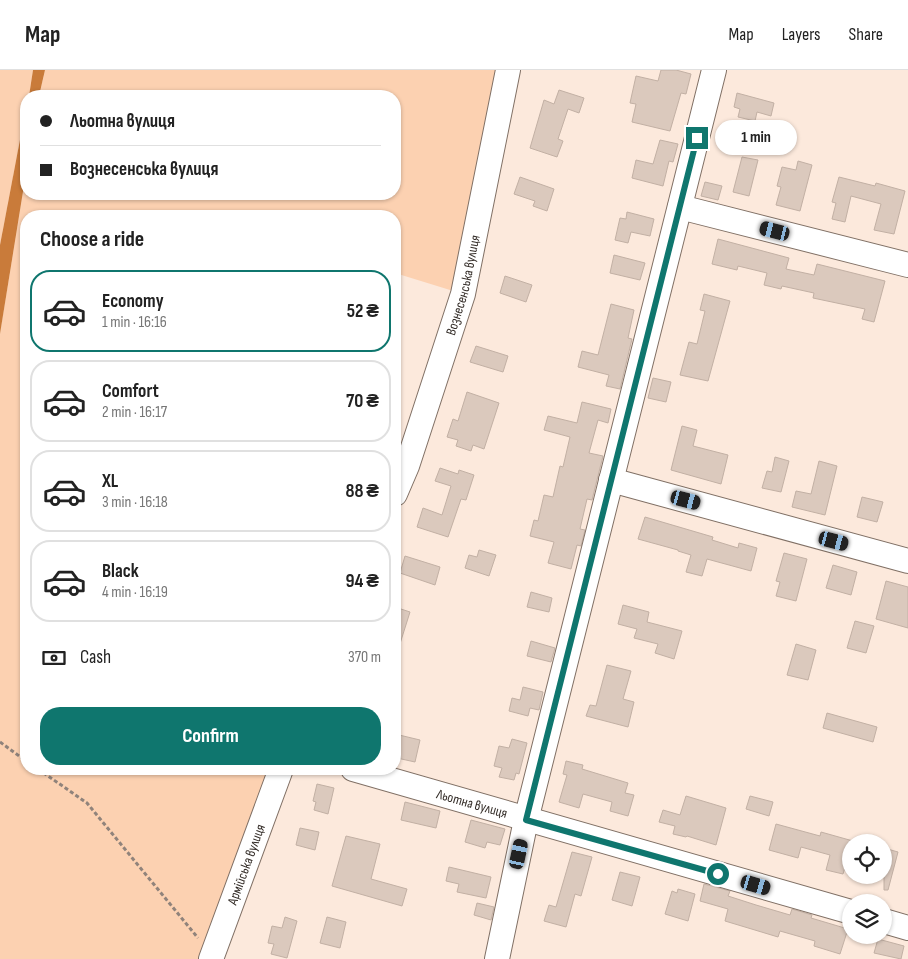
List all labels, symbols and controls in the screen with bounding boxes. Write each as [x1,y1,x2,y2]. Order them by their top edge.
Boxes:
text: Map [25,20,60,49]
text: Map [729,24,754,45]
text: Layers [782,24,821,45]
text: Share [849,24,883,45]
text: Льотна вулиця [70,110,175,133]
callout: 1 min [714,120,797,156]
route end [686,127,708,149]
text: 1 min [741,128,771,147]
text: Вознесенська вулиця [70,158,218,181]
car [758,220,791,242]
text: Choose a ride [40,226,144,253]
street label: Вознесенська вулиця [442,233,483,337]
icon: car [42,289,87,334]
text: Economy [102,290,164,313]
text: 52 ₴ [347,300,379,323]
text: 1 min · 16:16 [102,313,167,332]
icon: car [42,379,87,424]
text: Comfort [102,380,159,403]
text: 70 ₴ [346,390,379,413]
text: 2 min · 16:17 [102,403,167,422]
icon: car [42,469,87,514]
text: XL [102,470,118,493]
text: 88 ₴ [345,480,379,503]
car [669,489,702,511]
text: 3 min · 16:18 [102,493,168,512]
car [817,530,850,552]
icon: car [42,559,87,604]
text: Black [102,560,139,583]
text: 94 ₴ [346,570,379,593]
text: 4 min · 16:19 [102,583,168,602]
icon: cash [40,644,68,672]
text: Cash [80,646,111,669]
text: 370 m [348,648,381,667]
button: Confirm [40,707,381,765]
street label: Льотна вулиця [434,785,510,821]
street label: Армійська вулиця [223,822,269,908]
map controls [842,834,892,944]
button: locate [842,834,892,884]
car [508,838,529,870]
route start [707,863,729,885]
car [739,874,772,896]
button: layers [842,894,892,944]

